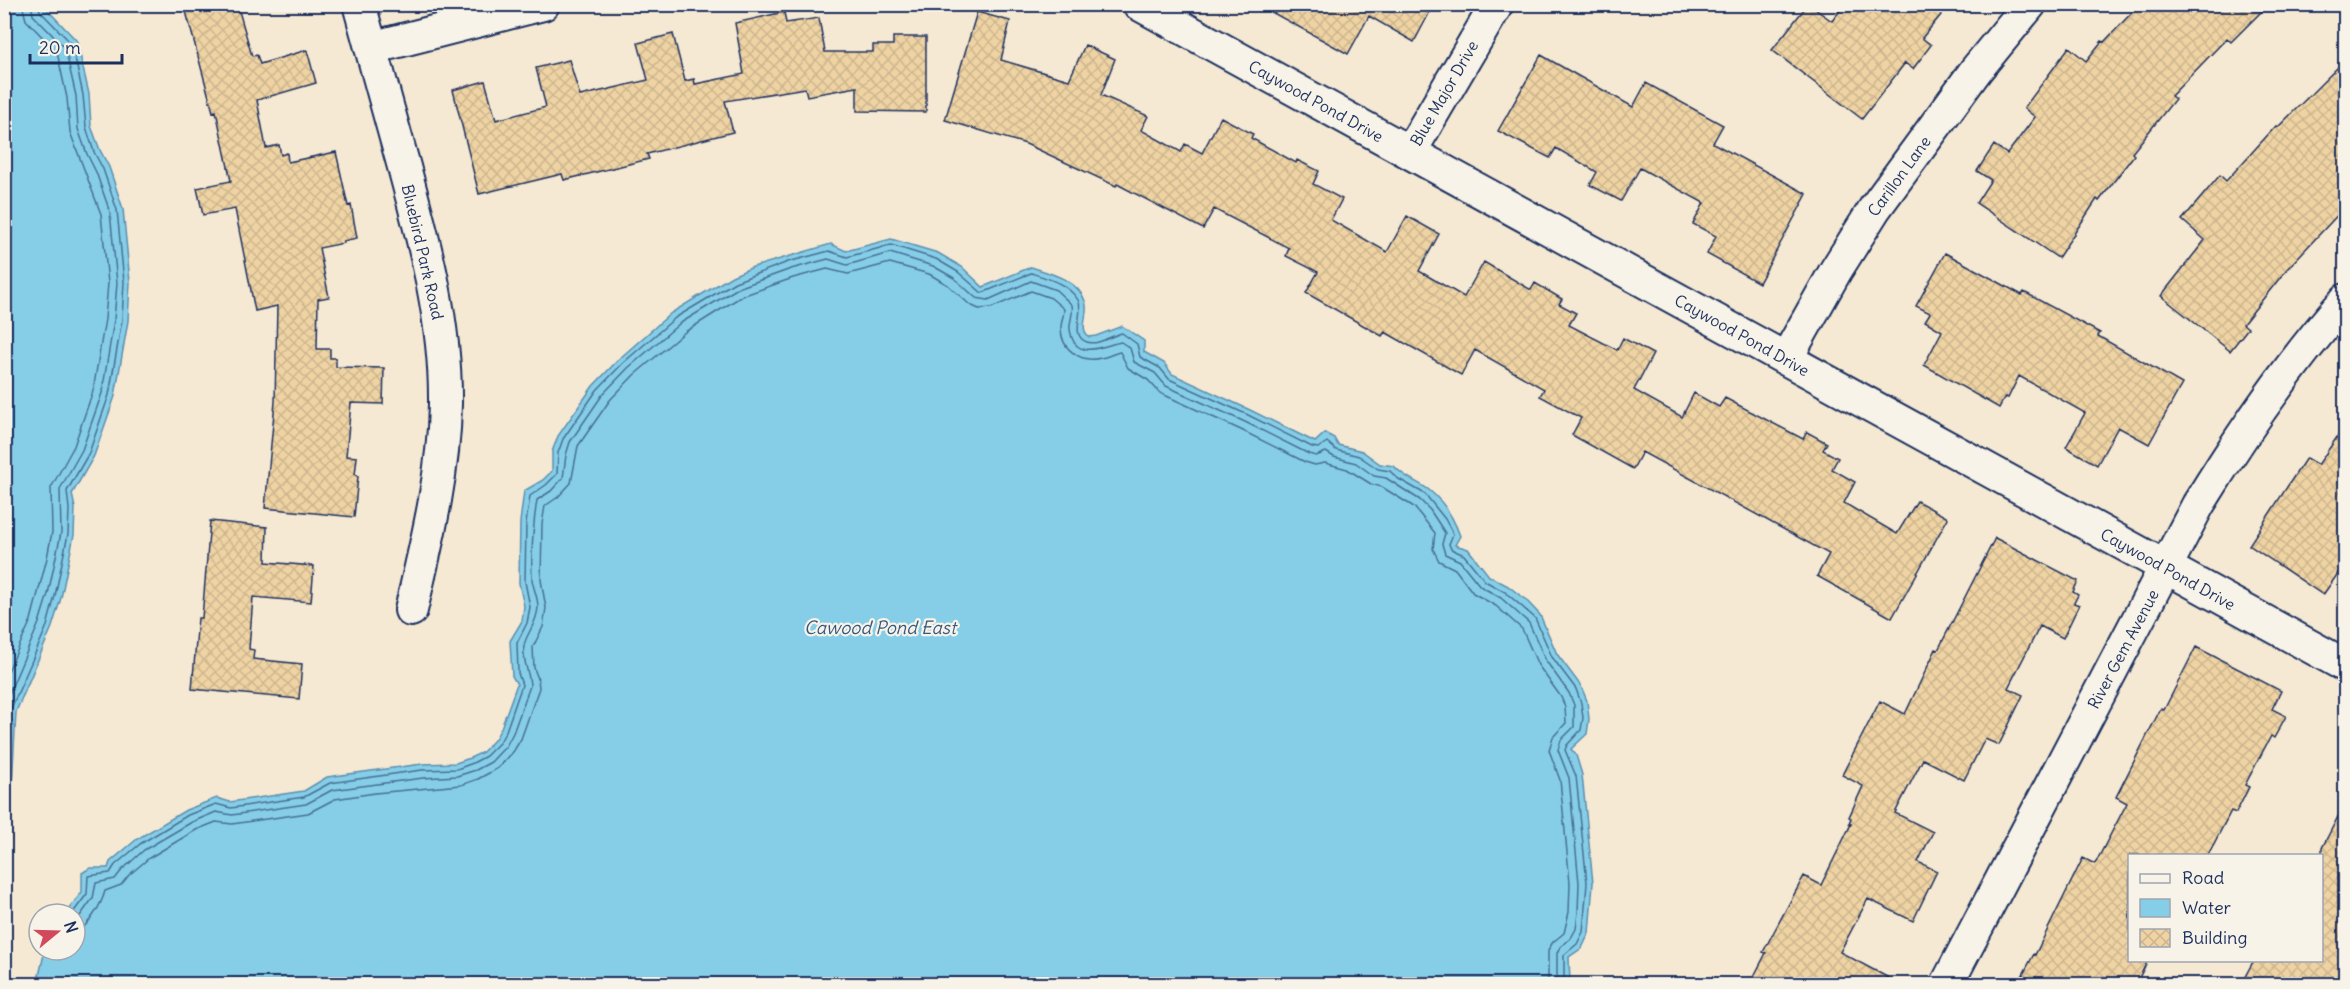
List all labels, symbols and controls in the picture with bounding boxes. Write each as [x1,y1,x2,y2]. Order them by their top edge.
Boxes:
scale bar [30,27,122,65]
text: 20 m [39,36,81,59]
street label: Blue Major Drive [1406,37,1482,149]
street label: Caywood Pond Drive [1245,56,1387,146]
street label: Carillon Lane [1863,132,1935,220]
street label: Bluebird Park Road [398,182,448,322]
street label: Caywood Pond Drive [1671,290,1813,380]
street label: Caywood Pond Drive [2097,524,2239,614]
street label: River Gem Avenue [2083,586,2163,712]
water label: Cawood Pond East [804,616,958,639]
legend [2128,854,2323,962]
text: Road [2182,866,2225,889]
text: Water [2182,896,2232,919]
north arrow [27,902,87,962]
text: N [60,919,82,936]
text: Building [2182,926,2247,949]

